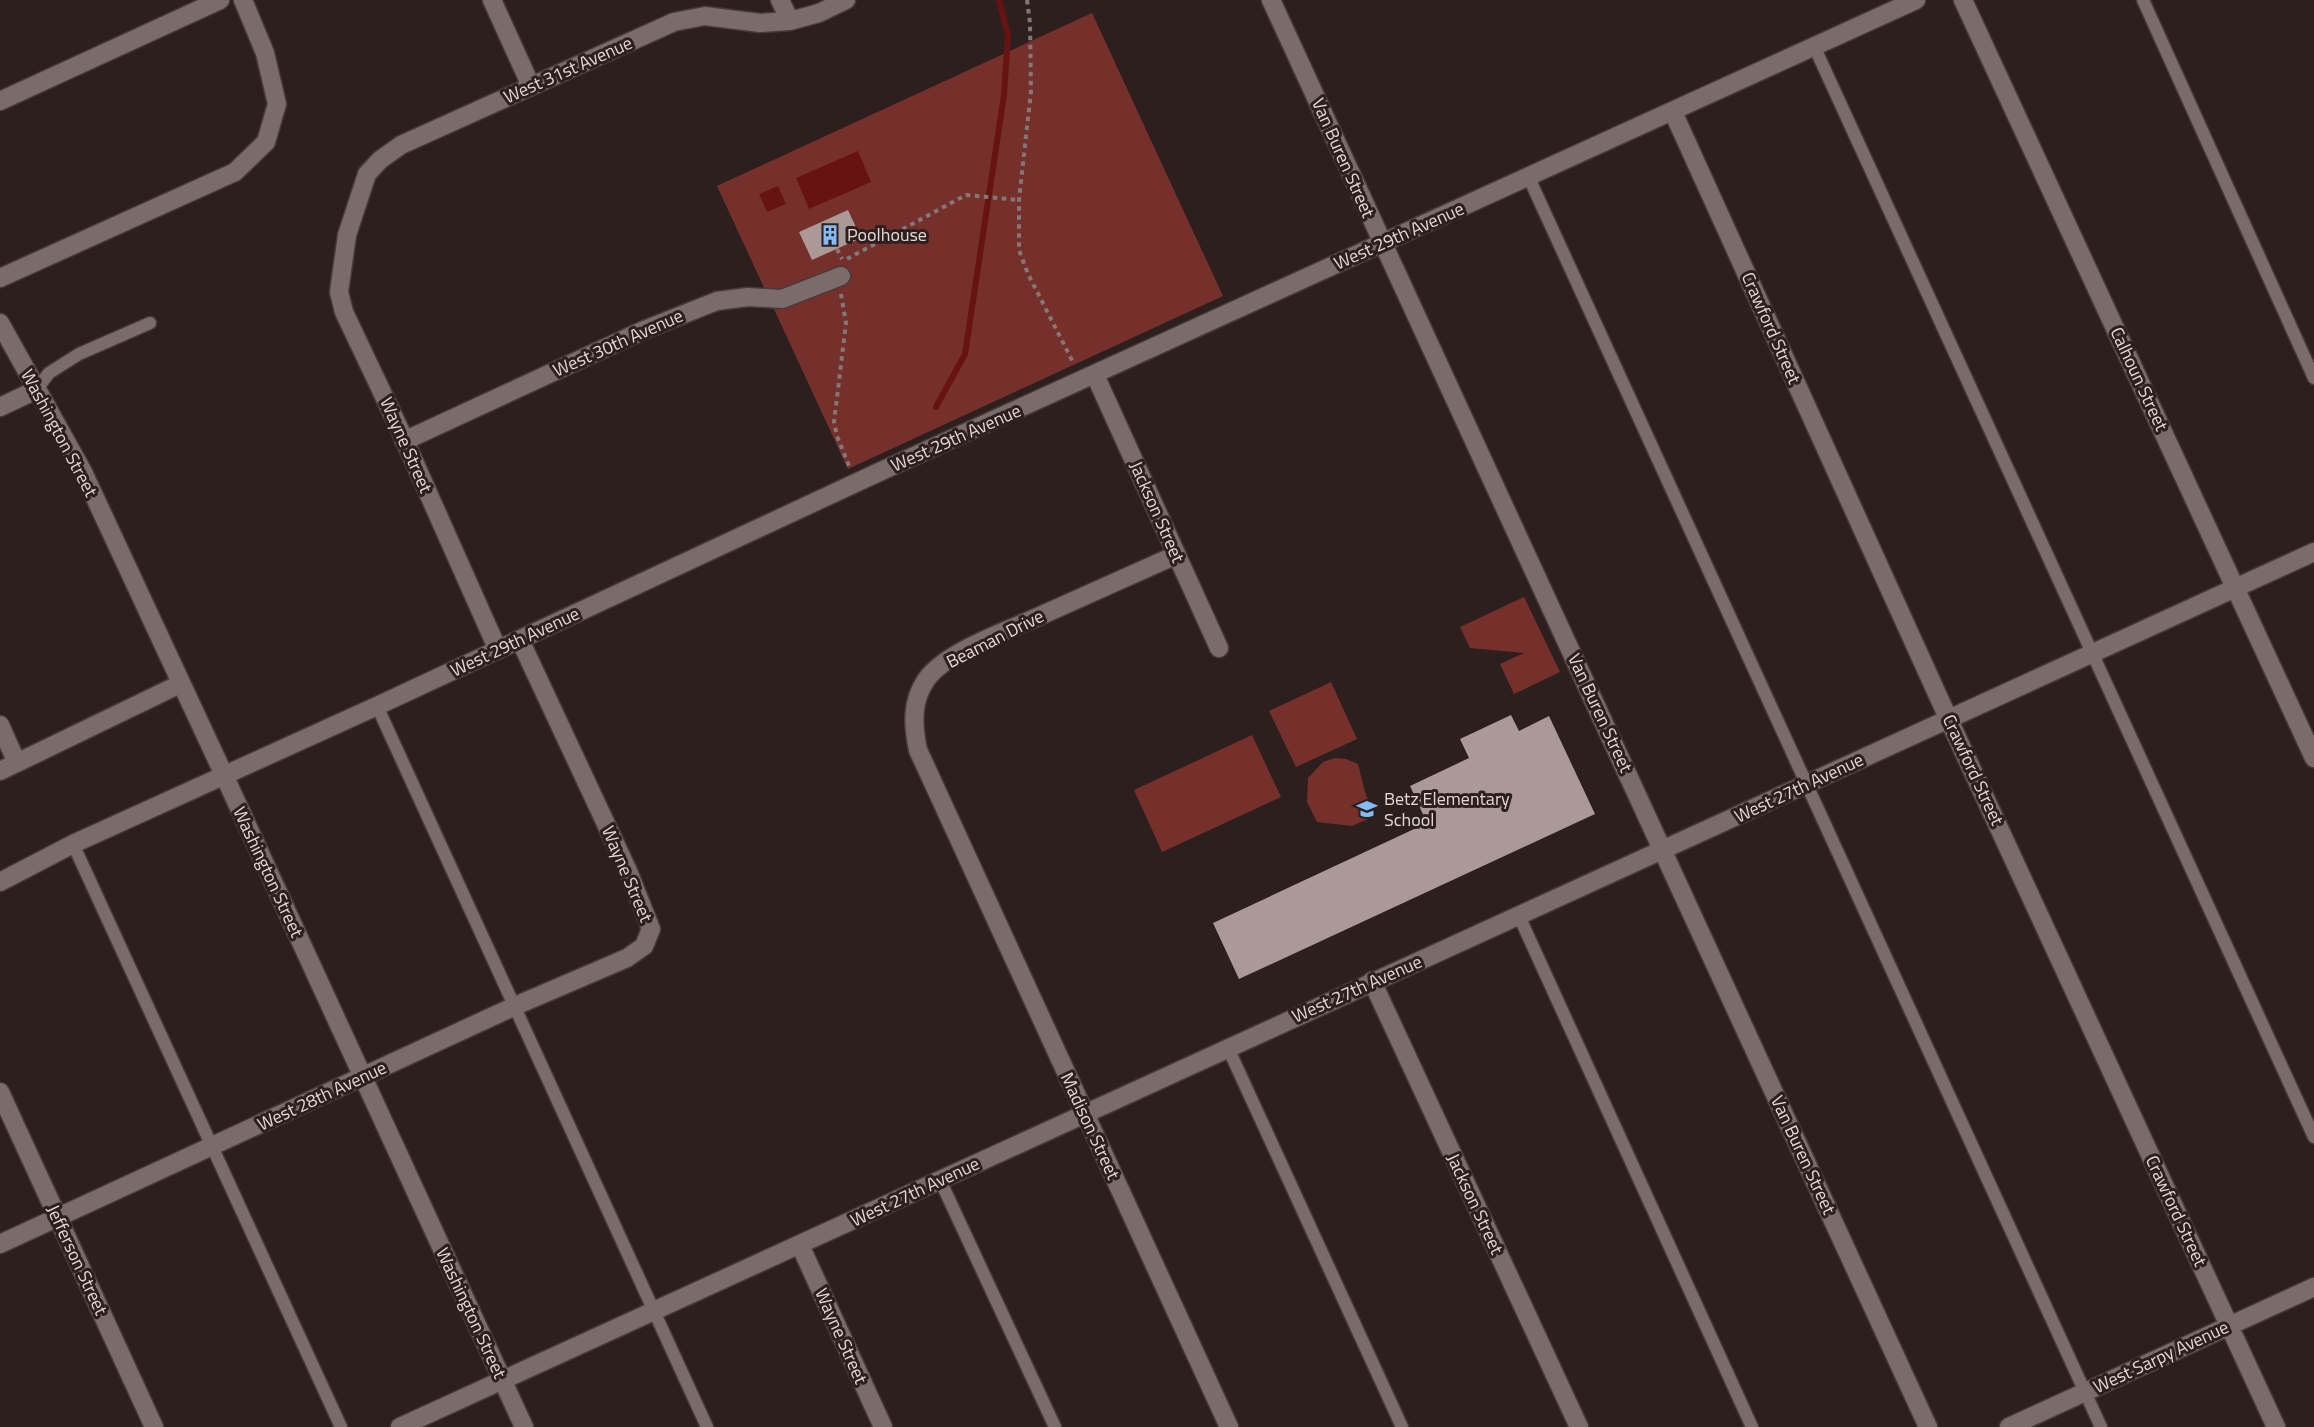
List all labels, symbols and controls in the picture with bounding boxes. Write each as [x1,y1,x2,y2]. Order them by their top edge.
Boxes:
street label: West 31st Avenue [499,29,637,110]
street label: Van Buren Street [1305,94,1382,223]
street label: West 29th Avenue [1329,195,1468,276]
place label: Poolhouse [847,221,927,248]
building icon: Poolhouse [818,223,842,247]
street label: Crawford Street [1735,268,1808,389]
street label: West 30th Avenue [548,302,687,383]
street label: Calhoun Street [2104,322,2176,436]
street label: Washington Street [14,364,105,502]
street label: Wayne Street [373,393,440,498]
street label: West 29th Avenue [886,397,1025,478]
street label: Jackson Street [1123,457,1192,568]
street label: West 29th Avenue [446,600,584,683]
street label: Beaman Drive [941,602,1048,675]
street label: Van Buren Street [1561,649,1640,777]
street label: Crawford Street [1936,710,2011,830]
street label: West 27th Avenue [1730,746,1868,829]
place label: Betz Elementary School [1384,785,1510,833]
school or university icon: Betz Elementary School [1355,797,1379,821]
street label: Washington Street [226,802,311,942]
street label: Wayne Street [595,821,660,927]
street label: West 27th Avenue [1287,948,1426,1029]
street label: West 28th Avenue [253,1054,391,1137]
street label: Madison Street [1054,1068,1127,1184]
street label: Van Buren Street [1764,1091,1843,1219]
street label: Jackson Street [1440,1149,1511,1259]
street label: West 27th Avenue [846,1150,984,1233]
street label: Crawford Street [2139,1151,2214,1271]
street label: Jefferson Street [40,1200,115,1320]
street label: Washington Street [429,1243,514,1383]
street label: Wayne Street [808,1284,875,1389]
street label: West Sarpy Avenue [2089,1313,2233,1400]

